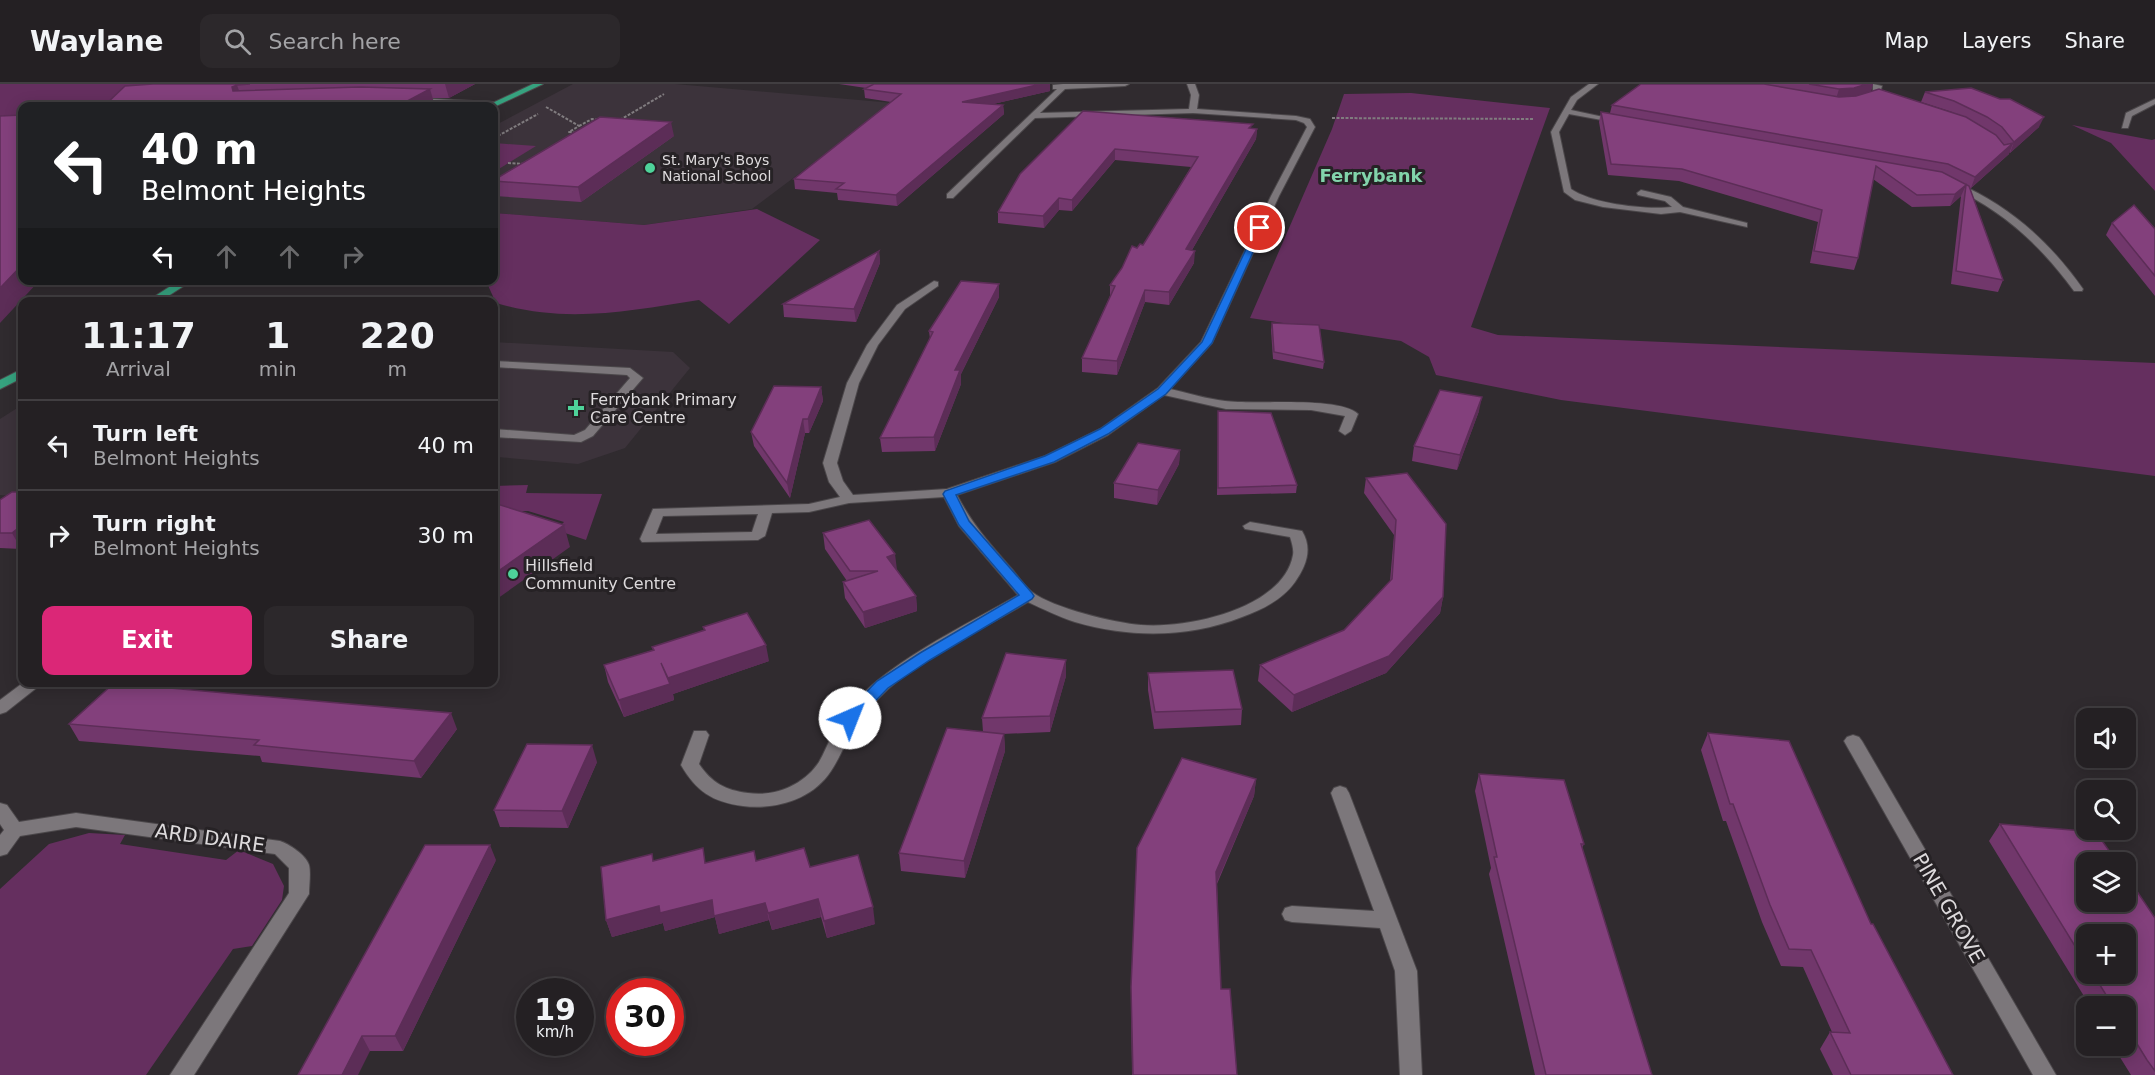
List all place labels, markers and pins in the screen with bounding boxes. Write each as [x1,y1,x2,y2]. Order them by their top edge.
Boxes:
place label: St. Mary's Boys National School [662,152,771,184]
marker: St. Mary's Boys National School [643,161,657,175]
pin [1234,202,1285,253]
place label: Ferrybank Primary Care Centre [590,390,737,427]
marker: Ferrybank Primary Care Centre [567,399,585,417]
place label: Hillsfield Community Centre [525,556,676,593]
marker: Hillsfield Community Centre [506,567,520,581]

